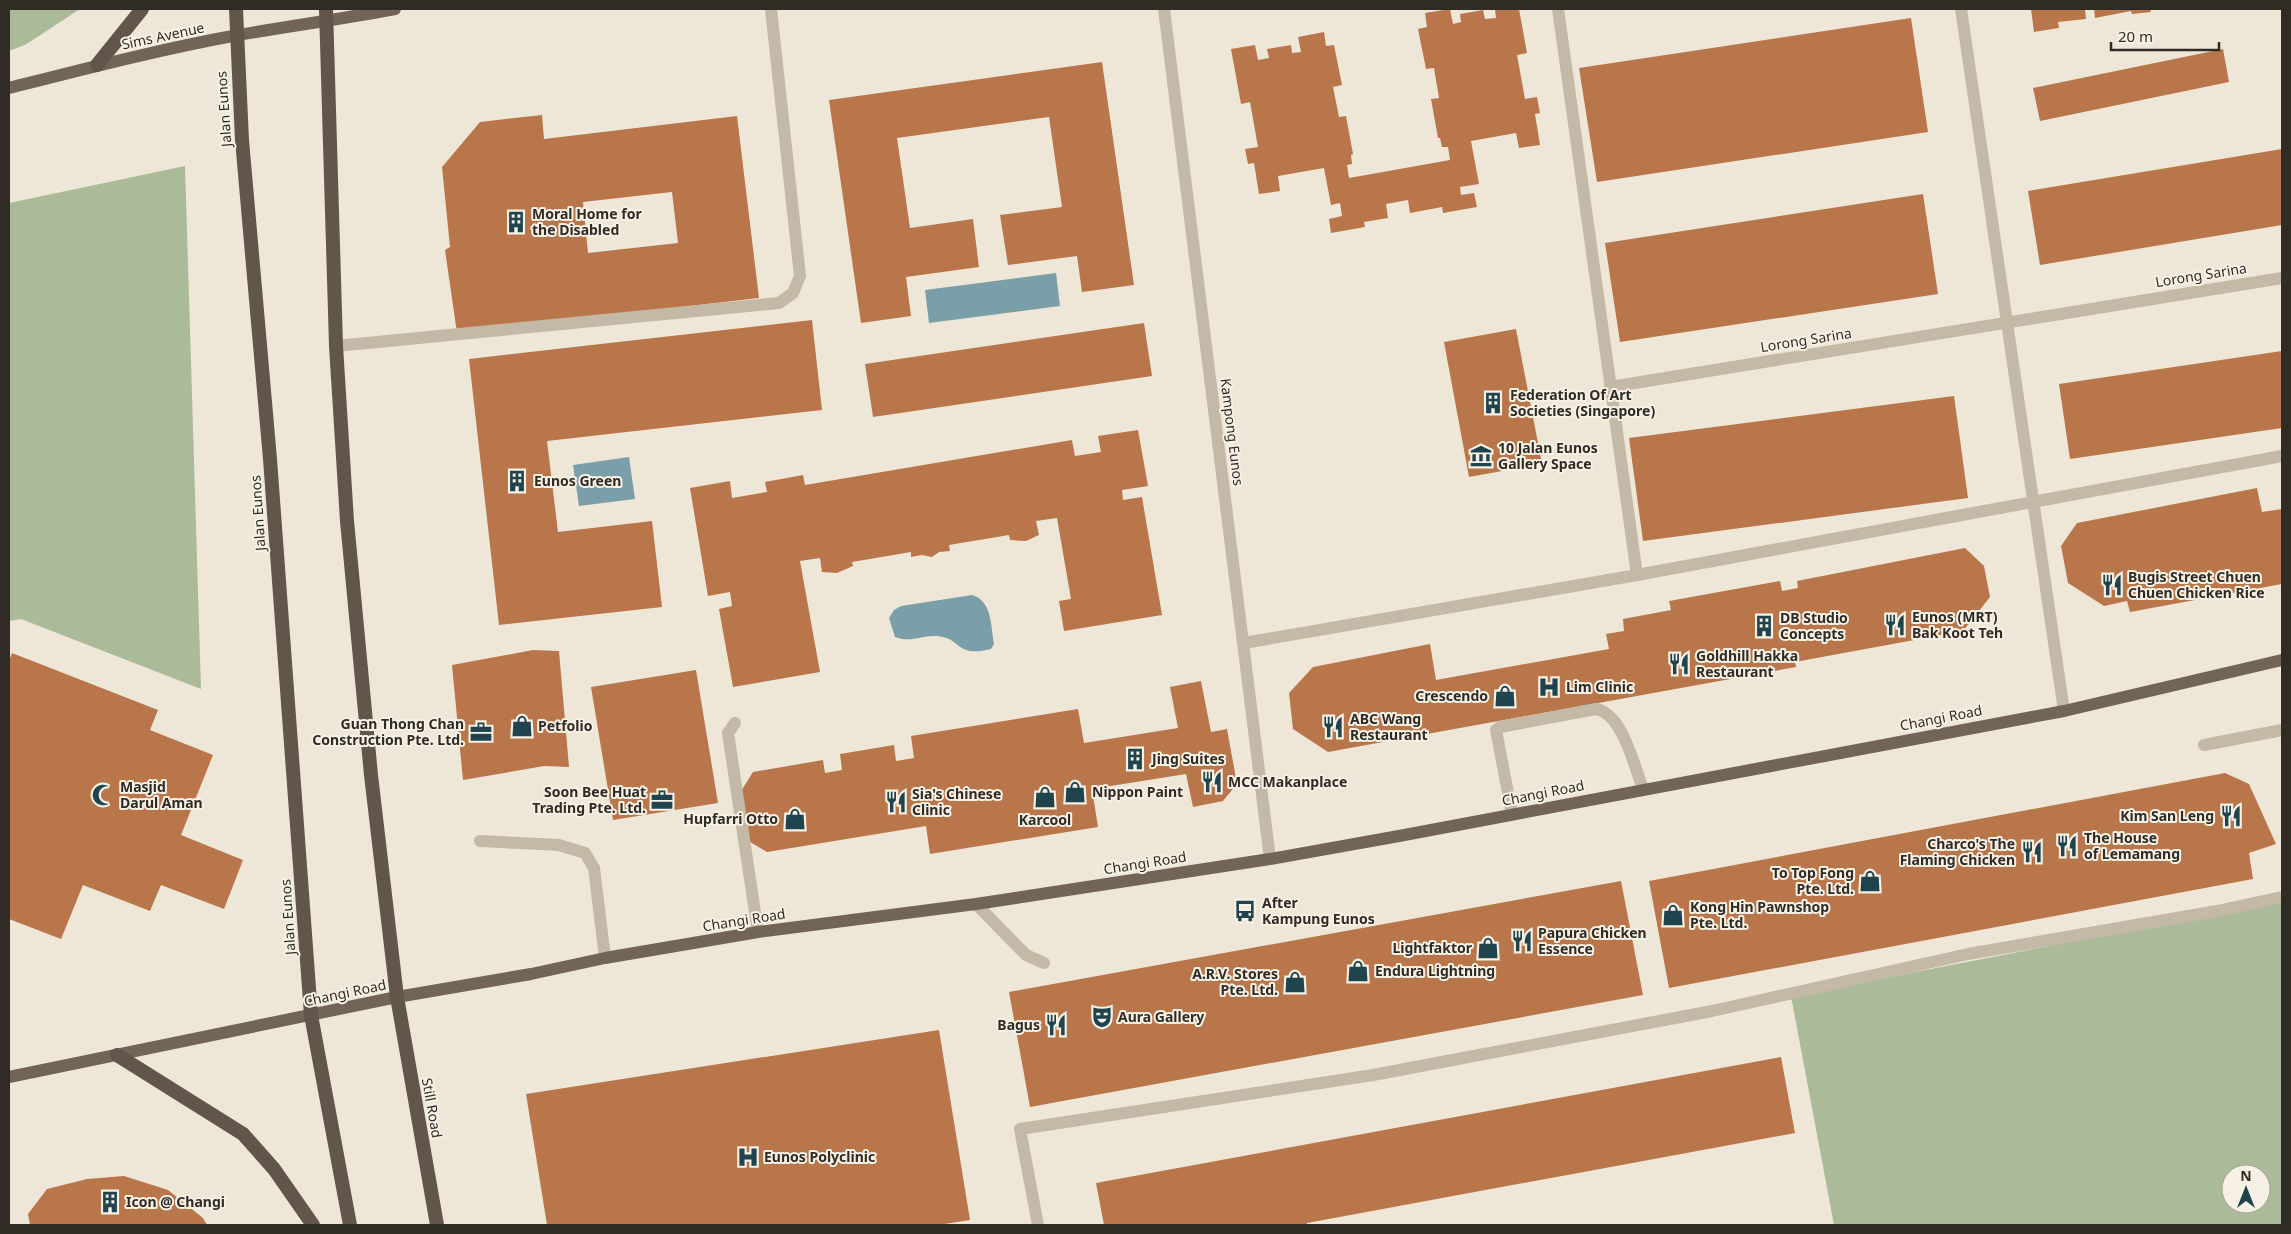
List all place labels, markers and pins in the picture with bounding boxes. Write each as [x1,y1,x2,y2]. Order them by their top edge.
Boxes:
place label: Moral Home for the Disabled [532,204,642,239]
building icon: Moral Home for the Disabled [503,209,529,235]
place label: Federation Of Art Societies (Singapore) [1510,385,1655,420]
building icon: Federation Of Art Societies (Singapore) [1480,390,1506,416]
place label: 10 Jalan Eunos Gallery Space [1498,438,1598,473]
museum icon: 10 Jalan Eunos Gallery Space [1468,443,1494,469]
building icon: Eunos Green [504,468,530,494]
place label: Eunos Green [534,471,621,490]
place label: Bugis Street Chuen Chuen Chicken Rice [2128,567,2265,602]
restaurant icon: Bugis Street Chuen Chuen Chicken Rice [2099,572,2125,598]
place label: Eunos (MRT) Bak Koot Teh [1912,607,2003,642]
place label: DB Studio Concepts [1780,608,1848,643]
restaurant icon: Eunos (MRT) Bak Koot Teh [1882,612,1908,638]
building icon: DB Studio Concepts [1751,613,1777,639]
place label: Goldhill Hakka Restaurant [1696,646,1798,681]
restaurant icon: Goldhill Hakka Restaurant [1666,651,1692,677]
hospital icon: Lim Clinic [1536,674,1562,700]
place label: Lim Clinic [1566,677,1633,696]
shop icon: Crescendo [1492,683,1518,709]
place label: Crescendo [1415,686,1488,705]
place label: ABC Wang Restaurant [1350,709,1428,744]
shop icon: Petfolio [509,713,535,739]
place label: Guan Thong Chan Construction Pte. Ltd. [312,714,464,749]
restaurant icon: ABC Wang Restaurant [1320,714,1346,740]
place label: Petfolio [538,716,593,735]
office icon: Guan Thong Chan Construction Pte. Ltd. [468,719,494,745]
building icon: Jing Suites [1122,746,1148,772]
place label: Jing Suites [1150,749,1225,768]
restaurant icon: MCC Makanplace [1199,769,1225,795]
place label: MCC Makanplace [1228,772,1347,791]
place label: Masjid Darul Aman [120,777,203,812]
shop icon: Nippon Paint [1062,779,1088,805]
mosque icon: Masjid Darul Aman [90,782,116,808]
place label: Soon Bee Huat Trading Pte. Ltd. [532,782,646,817]
place label: Nippon Paint [1092,782,1183,801]
place label: Sia's Chinese Clinic [912,784,1001,819]
shop icon: Karcool [1032,784,1058,810]
office icon: Soon Bee Huat Trading Pte. Ltd. [649,787,675,813]
restaurant icon: Sia's Chinese Clinic [883,789,909,815]
restaurant icon: Kim San Leng [2218,803,2244,829]
shop icon: Hupfarri Otto [782,806,808,832]
place label: Kim San Leng [2120,806,2214,825]
place label: Hupfarri Otto [683,809,778,828]
place label: Karcool [1019,810,1071,829]
place label: The House of Lemamang [2084,828,2180,863]
restaurant icon: The House of Lemamang [2054,833,2080,859]
place label: Charco's The Flaming Chicken [1900,834,2015,869]
restaurant icon: Charco's The Flaming Chicken [2019,839,2045,865]
place label: To Top Fong Pte. Ltd. [1772,863,1854,898]
shop icon: To Top Fong Pte. Ltd. [1857,868,1883,894]
place label: After Kampung Eunos [1262,893,1375,928]
place label: Kong Hin Pawnshop Pte. Ltd. [1690,897,1829,932]
bus stop icon: After Kampung Eunos [1232,898,1258,924]
shop icon: Kong Hin Pawnshop Pte. Ltd. [1660,902,1686,928]
place label: Papura Chicken Essence [1538,923,1647,958]
restaurant icon: Papura Chicken Essence [1509,928,1535,954]
shop icon: Lightfaktor [1475,935,1501,961]
place label: Lightfaktor [1392,938,1473,957]
shop icon: Endura Lightning [1345,958,1371,984]
place label: Endura Lightning [1375,961,1495,980]
place label: A.R.V. Stores Pte. Ltd. [1192,964,1278,999]
shop icon: A.R.V. Stores Pte. Ltd. [1282,969,1308,995]
theatre icon: Aura Gallery [1089,1004,1115,1030]
place label: Aura Gallery [1118,1007,1204,1026]
restaurant icon: Bagus [1043,1012,1069,1038]
place label: Bagus [997,1015,1040,1034]
hospital icon: Eunos Polyclinic [735,1144,761,1170]
place label: Eunos Polyclinic [764,1147,875,1166]
building icon: Icon @ Changi [97,1189,123,1215]
place label: Icon @ Changi [126,1192,225,1211]

